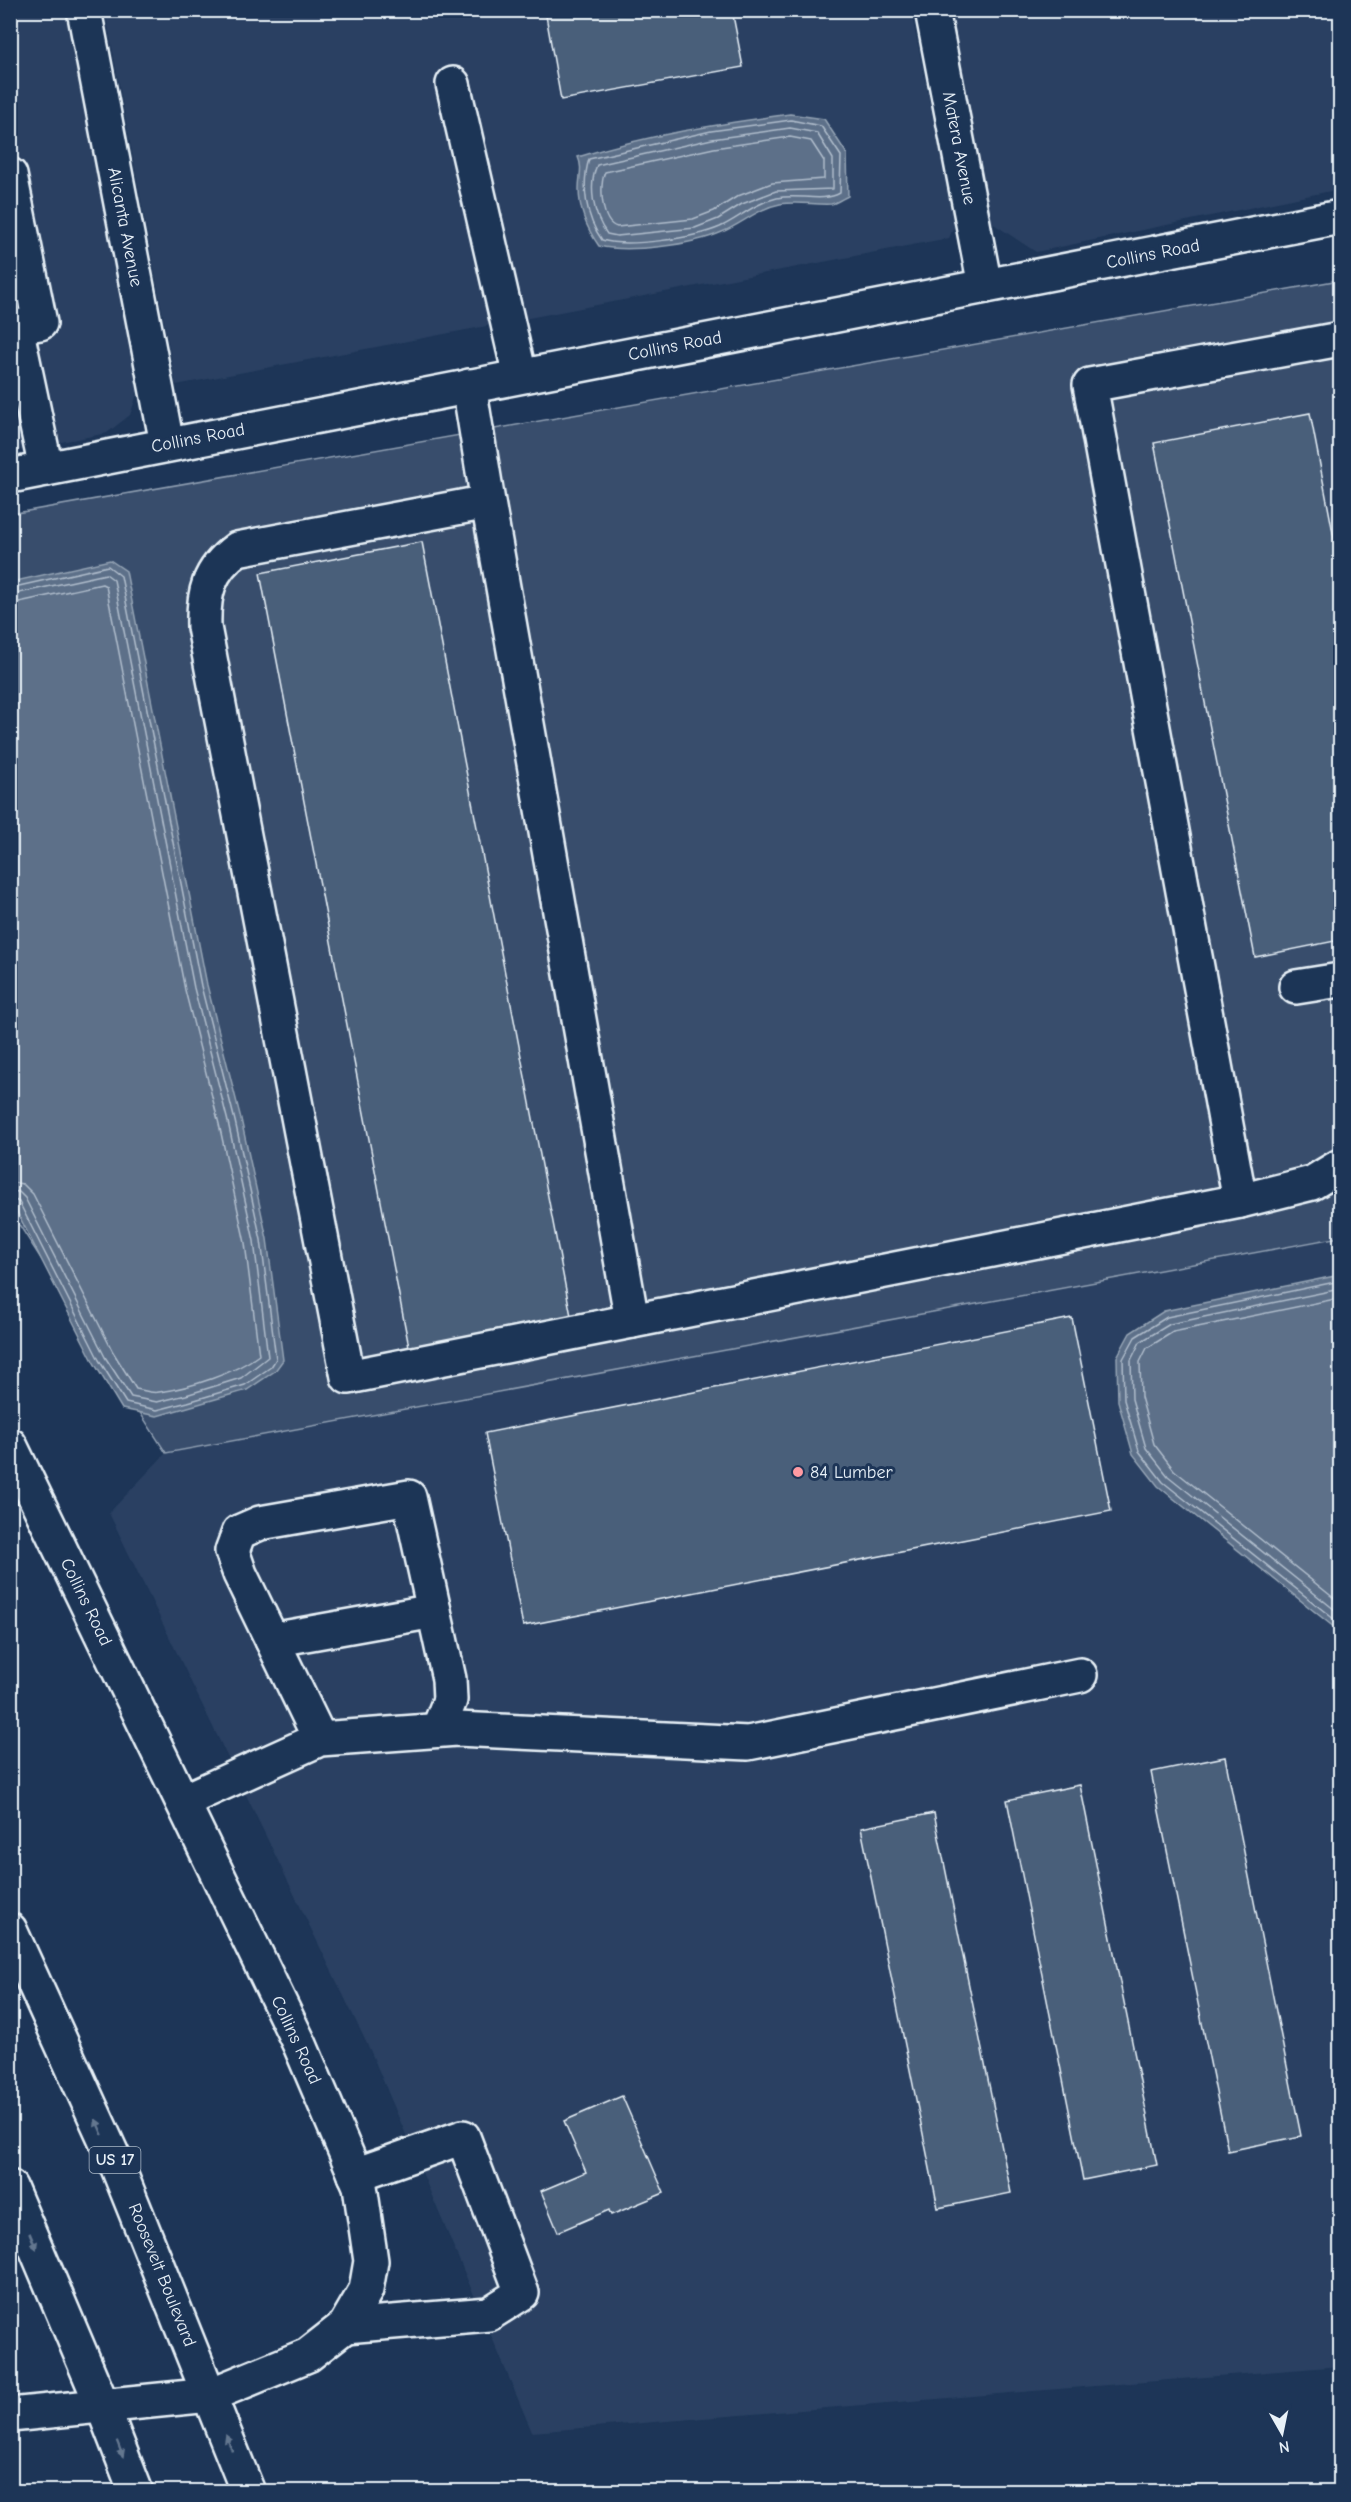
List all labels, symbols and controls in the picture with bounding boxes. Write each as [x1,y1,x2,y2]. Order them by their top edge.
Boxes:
street label: Matera Avenue [938,90,980,206]
street label: Alicanta Avenue [103,166,147,288]
street label: Collins Road [1104,235,1202,273]
street label: Collins Road [626,327,724,365]
street label: Collins Road [149,419,247,457]
place label: 84 Lumber [810,1462,894,1483]
marker: 84 Lumber [791,1465,805,1479]
street label: Collins Road [56,1555,116,1649]
street label: Collins Road [266,1993,326,2087]
one-way arrow [94,2118,104,2136]
road number: US 17 [90,2147,140,2173]
street label: Roosevelt Boulevard [124,2200,200,2350]
one-way arrow [29,2232,38,2250]
north arrow [1252,2403,1312,2463]
one-way arrow [224,2434,233,2452]
text: N [1278,2437,1291,2457]
one-way arrow [115,2440,125,2458]

